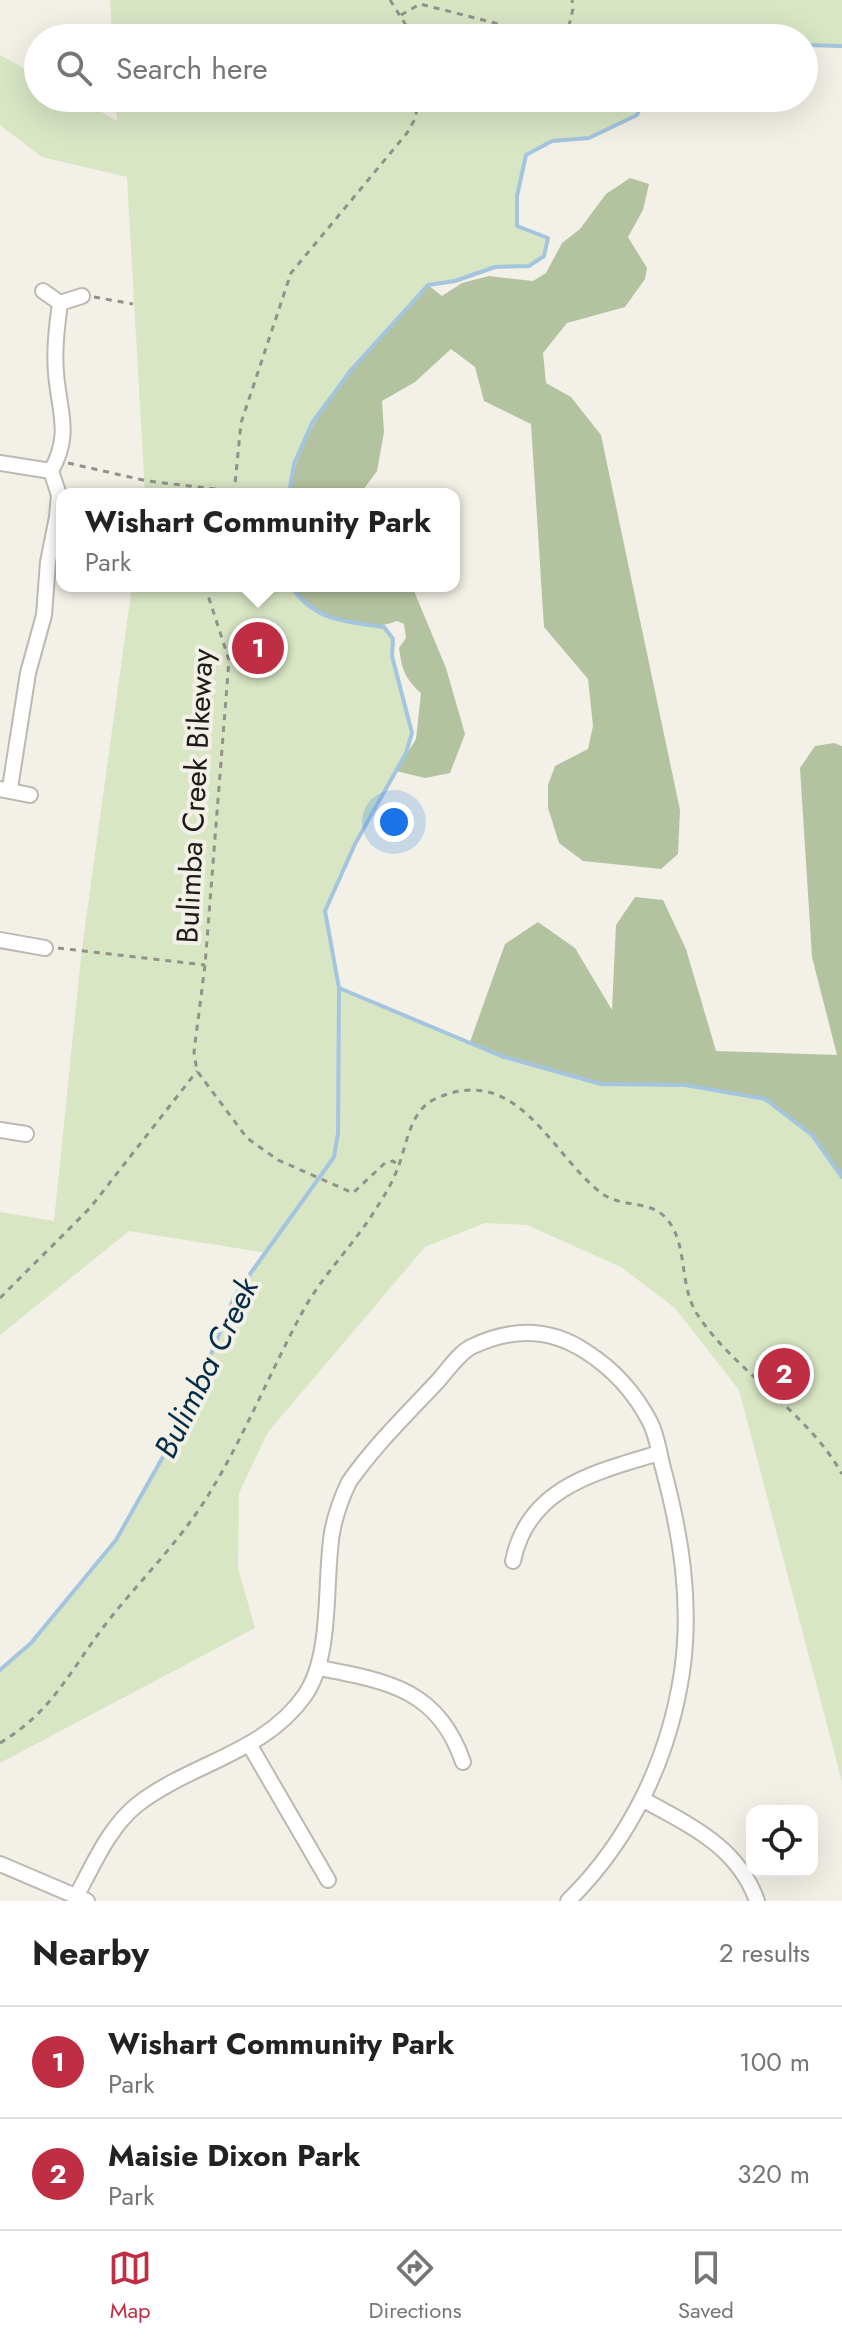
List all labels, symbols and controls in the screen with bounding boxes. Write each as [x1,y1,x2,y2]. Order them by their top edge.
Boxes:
search box [24,24,818,112]
icon: search [52,46,96,90]
text: Search here [116,47,268,90]
popup [56,488,460,592]
text: Wishart Community Park [85,500,431,543]
text: Park [85,543,131,581]
pin: 1 [232,618,284,678]
street label: Bulimba Creek Bikeway [165,647,224,944]
your location [374,802,414,842]
water label: Bulimba Creek [143,1269,270,1466]
pin: 2 [758,1344,810,1404]
map controls [746,1805,818,1877]
button: locate [746,1805,818,1877]
text: Nearby [32,1929,149,1978]
text: 2 results [719,1934,810,1972]
text: Wishart Community Park [108,2022,455,2065]
text: 1 [51,2043,65,2081]
text: 100 m [739,2043,810,2081]
text: Park [108,2065,154,2103]
text: Maisie Dixon Park [108,2134,361,2177]
text: 2 [49,2155,67,2193]
text: 320 m [737,2155,810,2193]
text: Park [108,2177,154,2215]
tab: Map [108,2246,152,2326]
tab: Directions [369,2246,462,2326]
tab: Saved [678,2246,734,2326]

